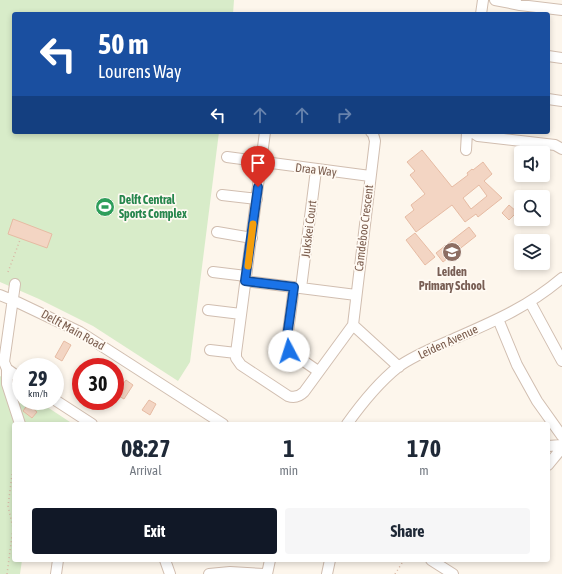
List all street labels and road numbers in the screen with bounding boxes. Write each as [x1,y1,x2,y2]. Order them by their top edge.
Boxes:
street label: Draa Way [294,161,338,179]
street label: Camdeboo Crescent [352,183,376,272]
street label: Jukskei Court [299,199,320,259]
street label: Delft Main Road [39,307,107,353]
street label: Leiden Avenue [416,322,480,362]

